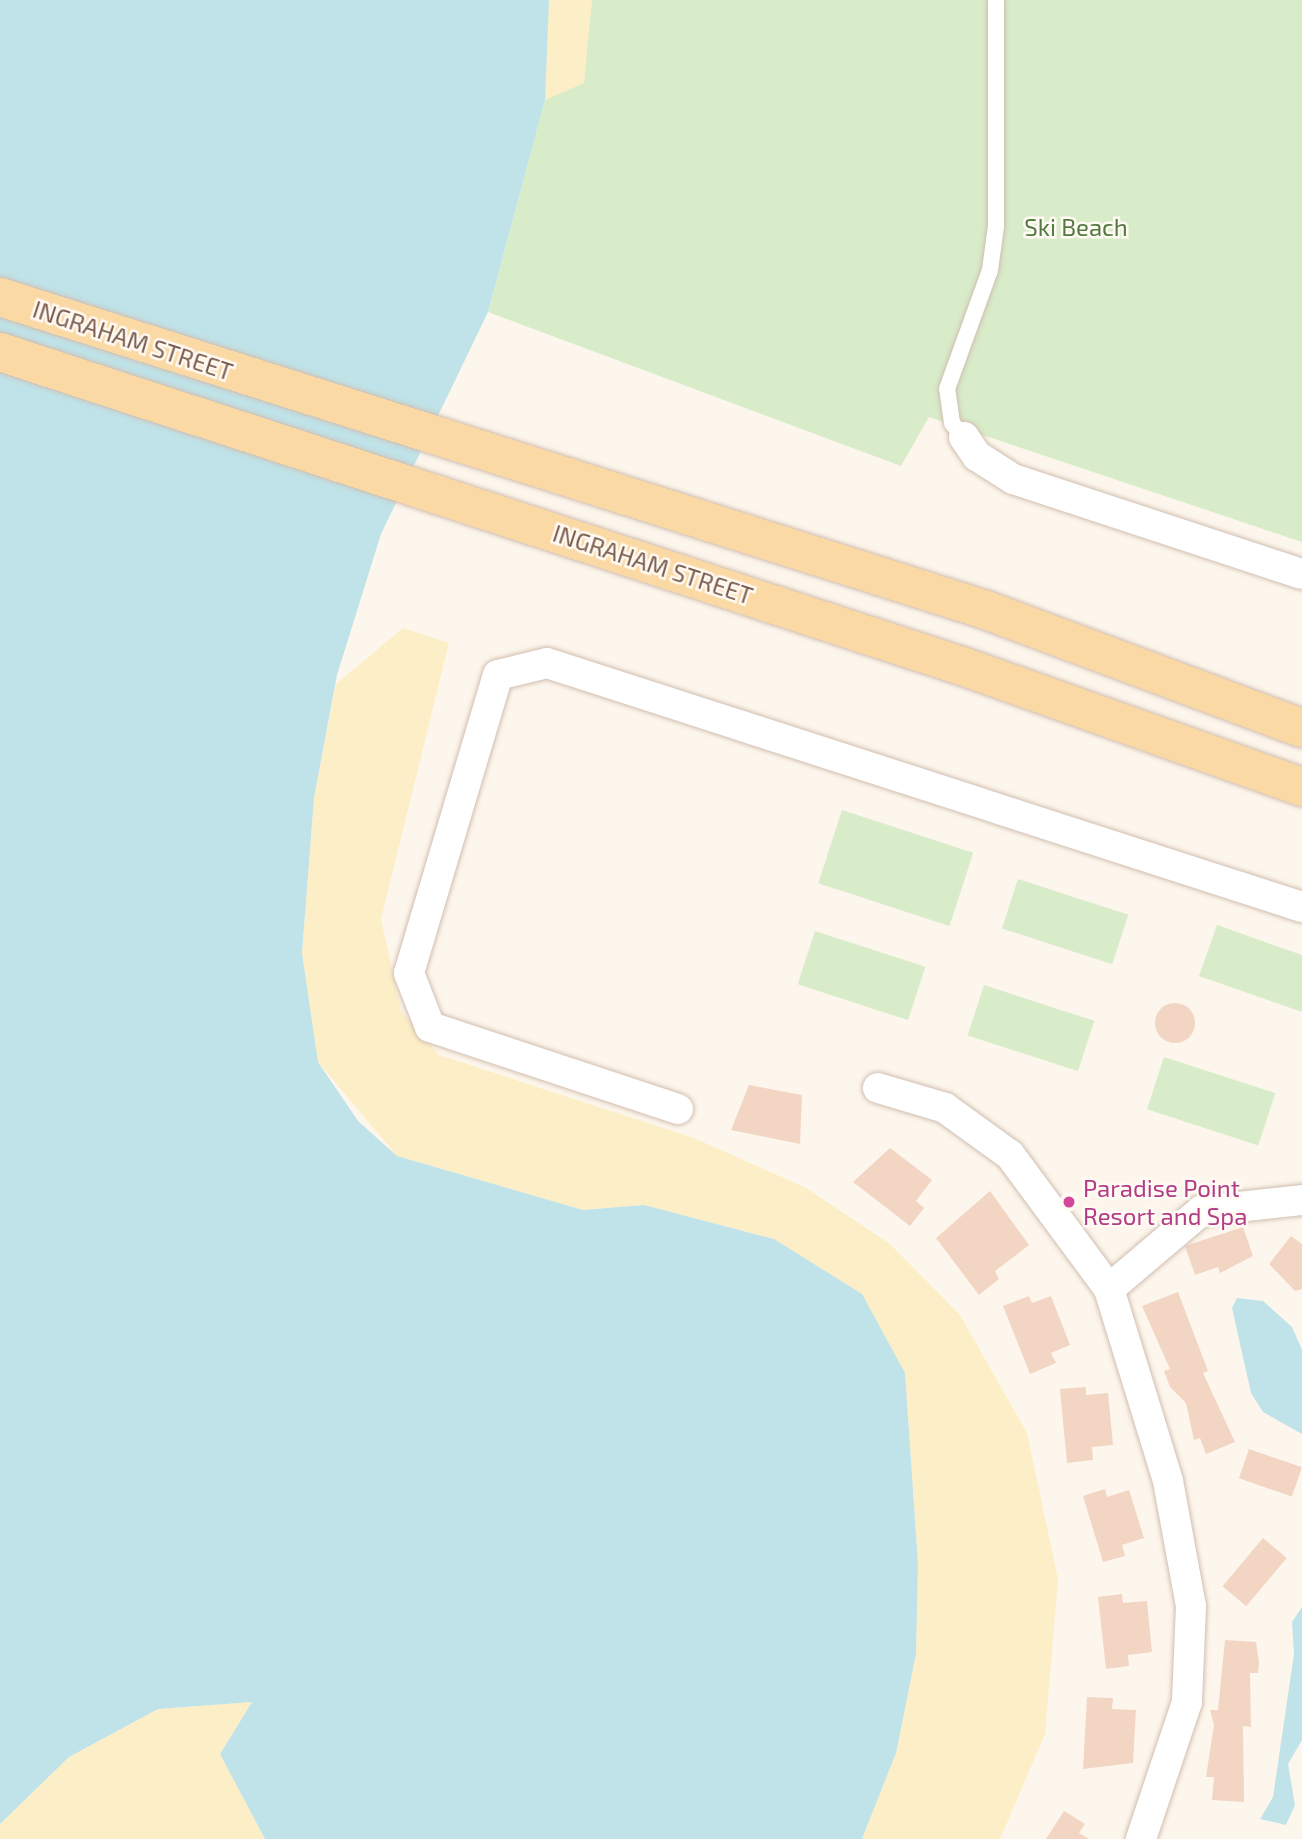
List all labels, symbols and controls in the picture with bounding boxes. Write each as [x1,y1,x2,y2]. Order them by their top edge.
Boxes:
park label: Ski Beach [1024,213,1128,241]
street label: INGRAHAM STREET [29,294,237,386]
street label: INGRAHAM STREET [549,518,757,610]
place label: Paradise Point Resort and Spa [1083,1174,1247,1230]
marker: Paradise Point Resort and Spa [1061,1194,1077,1210]

